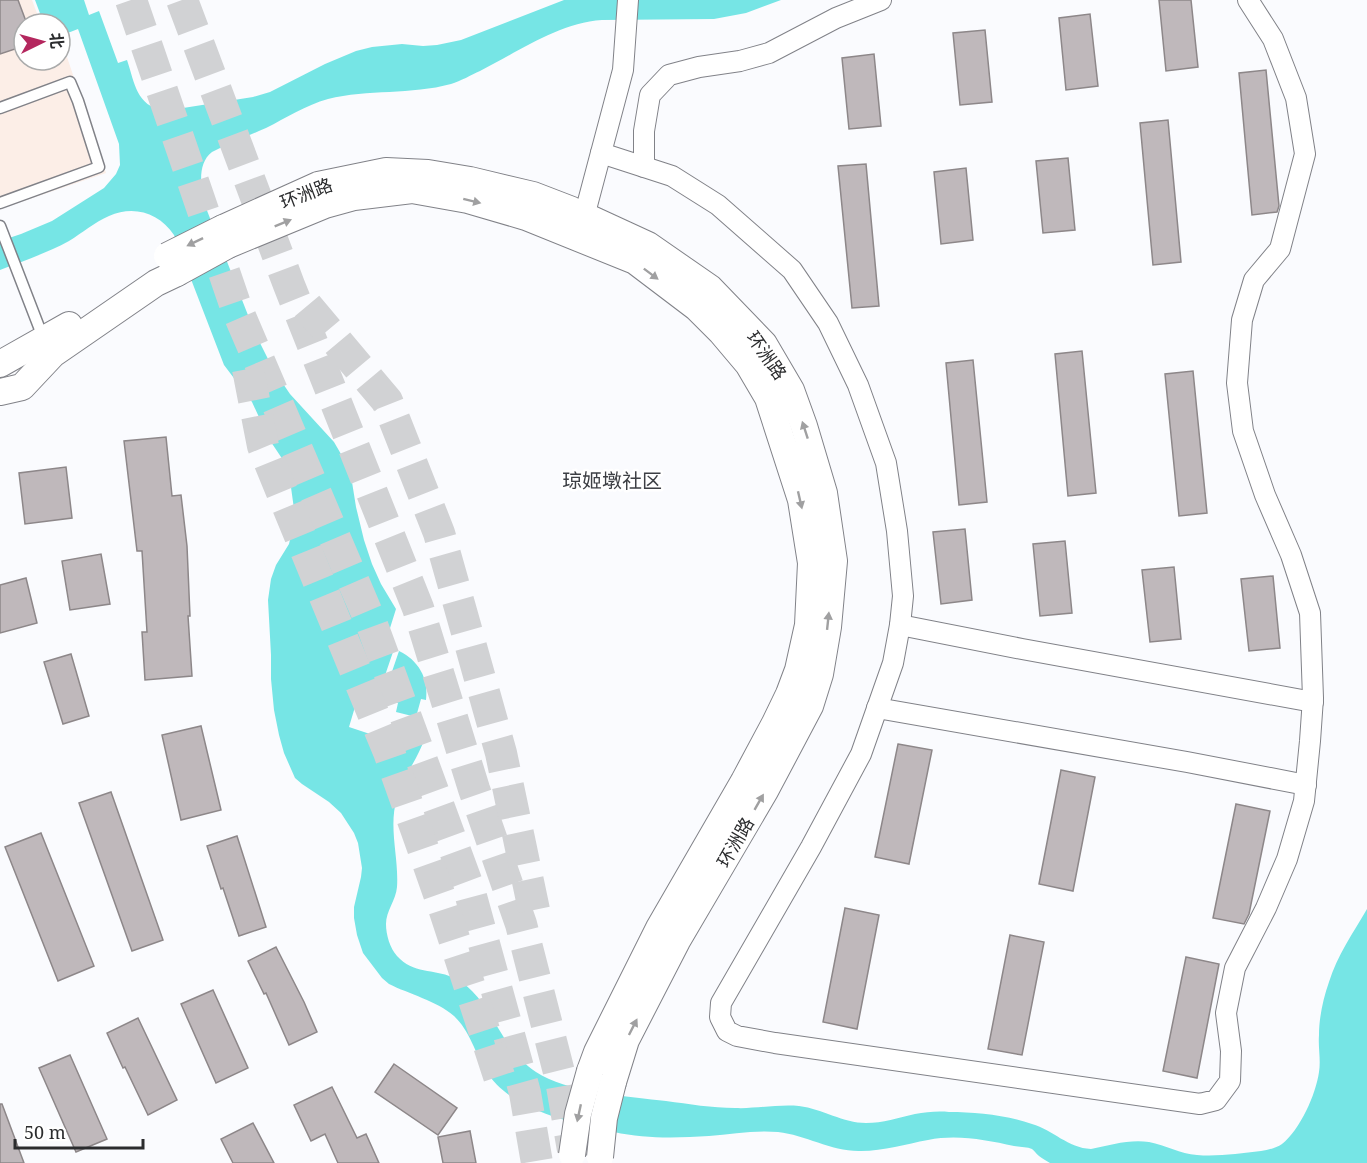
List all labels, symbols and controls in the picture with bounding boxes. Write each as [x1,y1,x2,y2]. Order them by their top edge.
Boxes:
north arrow [12,12,72,72]
text: 北 [45,32,69,50]
street label: 环洲路 [276,172,336,214]
one-way arrow [462,197,481,207]
one-way arrow [274,218,292,228]
one-way arrow [186,237,203,246]
one-way arrow [643,268,659,280]
street label: 环洲路 [742,326,792,384]
one-way arrow [800,421,809,439]
district label: 琼姬墩社区 [562,467,662,494]
one-way arrow [796,491,805,510]
one-way arrow [824,612,833,631]
one-way arrow [754,793,764,810]
street label: 环洲路 [711,813,759,871]
one-way arrow [628,1018,638,1035]
one-way arrow [574,1104,583,1123]
scale bar [15,1112,142,1150]
text: 50 m [24,1120,66,1144]

